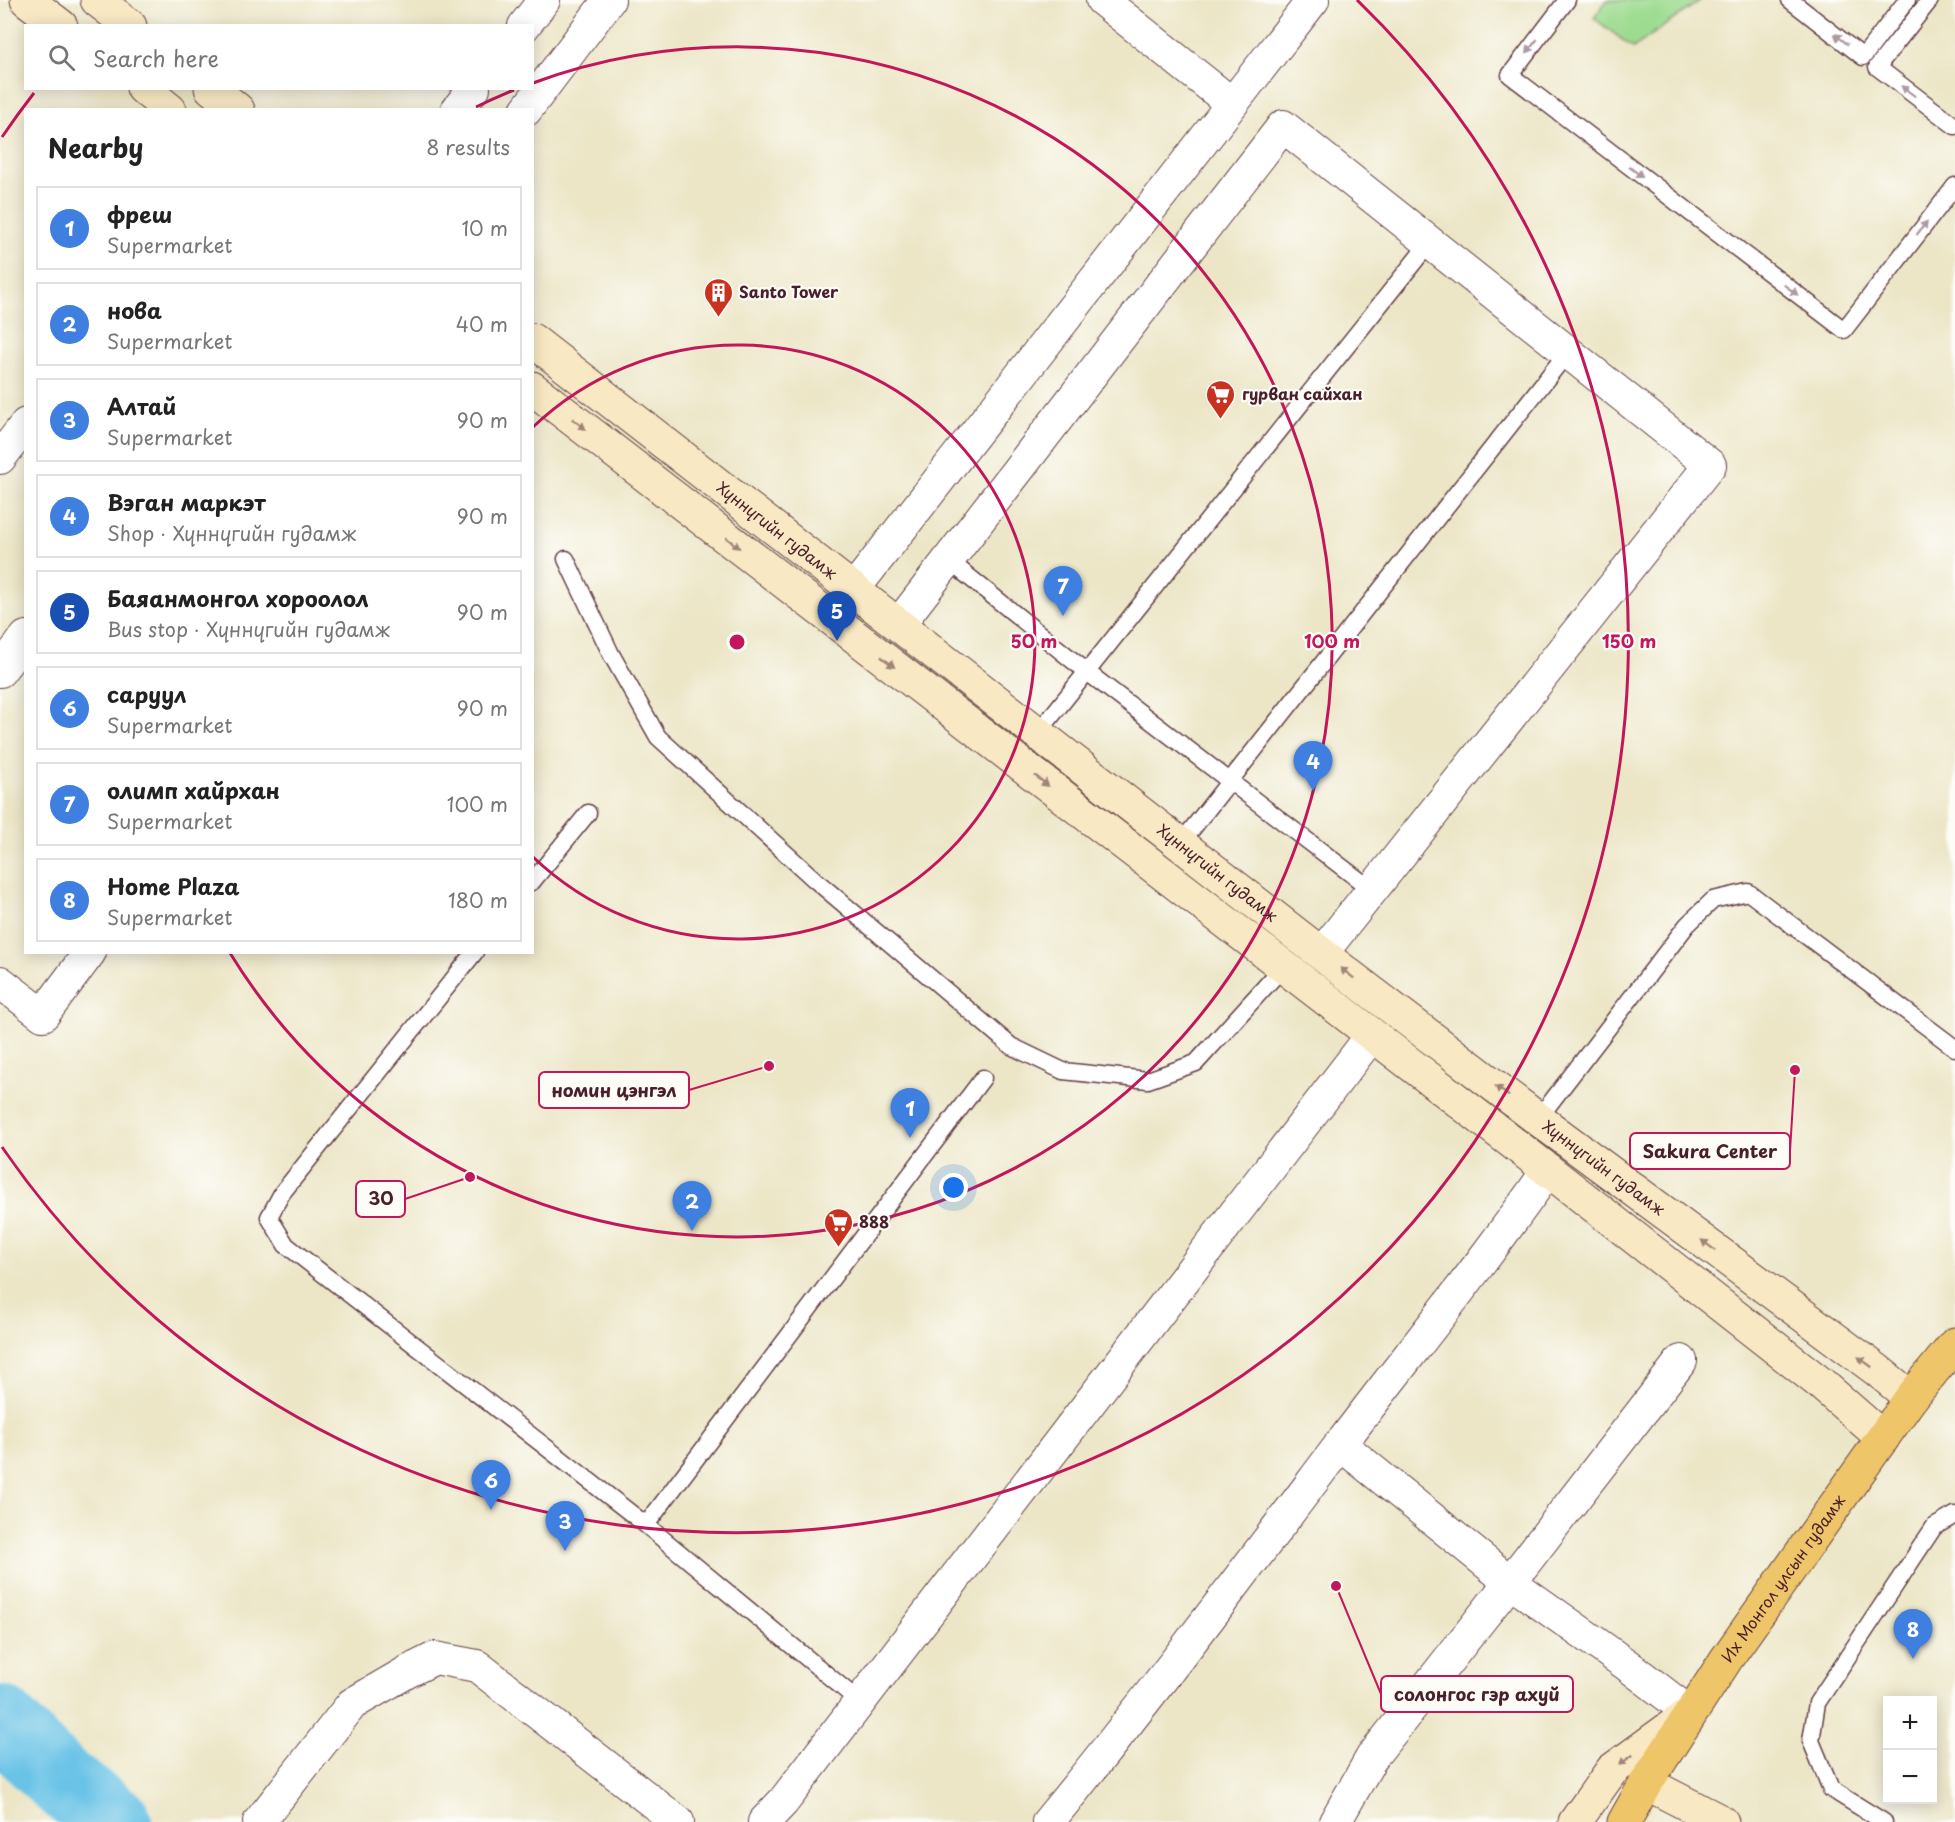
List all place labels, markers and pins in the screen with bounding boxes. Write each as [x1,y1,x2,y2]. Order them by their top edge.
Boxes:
building icon: Santo Tower [702,276,734,318]
place label: Santo Tower [739,279,839,303]
supermarket icon: гурван сайхан [1205,378,1237,420]
place label: гурван сайхан [1242,381,1363,405]
pin: 7 [1044,566,1082,616]
pin: 5 [818,592,856,641]
centre of rings [727,632,747,652]
pin: 4 [1294,742,1332,791]
callout: номин цэнгэл [539,1072,689,1108]
pin: 1 [890,1088,930,1138]
callout: Sakura Center [1630,1133,1790,1169]
callout: 30 [356,1181,405,1217]
pin: 2 [672,1182,712,1231]
supermarket icon: 888 [822,1206,854,1248]
place label: 888 [859,1209,889,1233]
pin: 6 [472,1460,510,1510]
pin: 3 [546,1502,584,1551]
pin: 8 [1894,1610,1932,1659]
callout: солонгос гэр ахуй [1381,1676,1573,1712]

